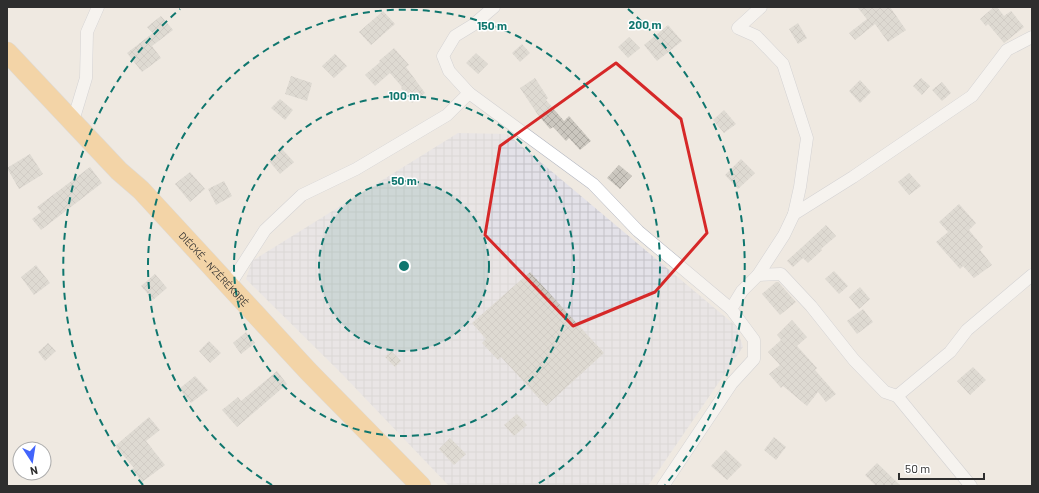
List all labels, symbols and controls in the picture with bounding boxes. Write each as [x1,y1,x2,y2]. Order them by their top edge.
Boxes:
text: 200 m [629,17,661,31]
text: 150 m [477,18,507,32]
text: 100 m [389,88,419,102]
text: 50 m [391,173,417,187]
street label: DIÉCKÉ - N'ZÉRÉKORÉ [176,229,251,309]
centre of rings [397,259,411,273]
north arrow [12,441,52,481]
scale bar [899,455,984,481]
text: 50 m [905,461,930,475]
text: N [29,464,39,478]

